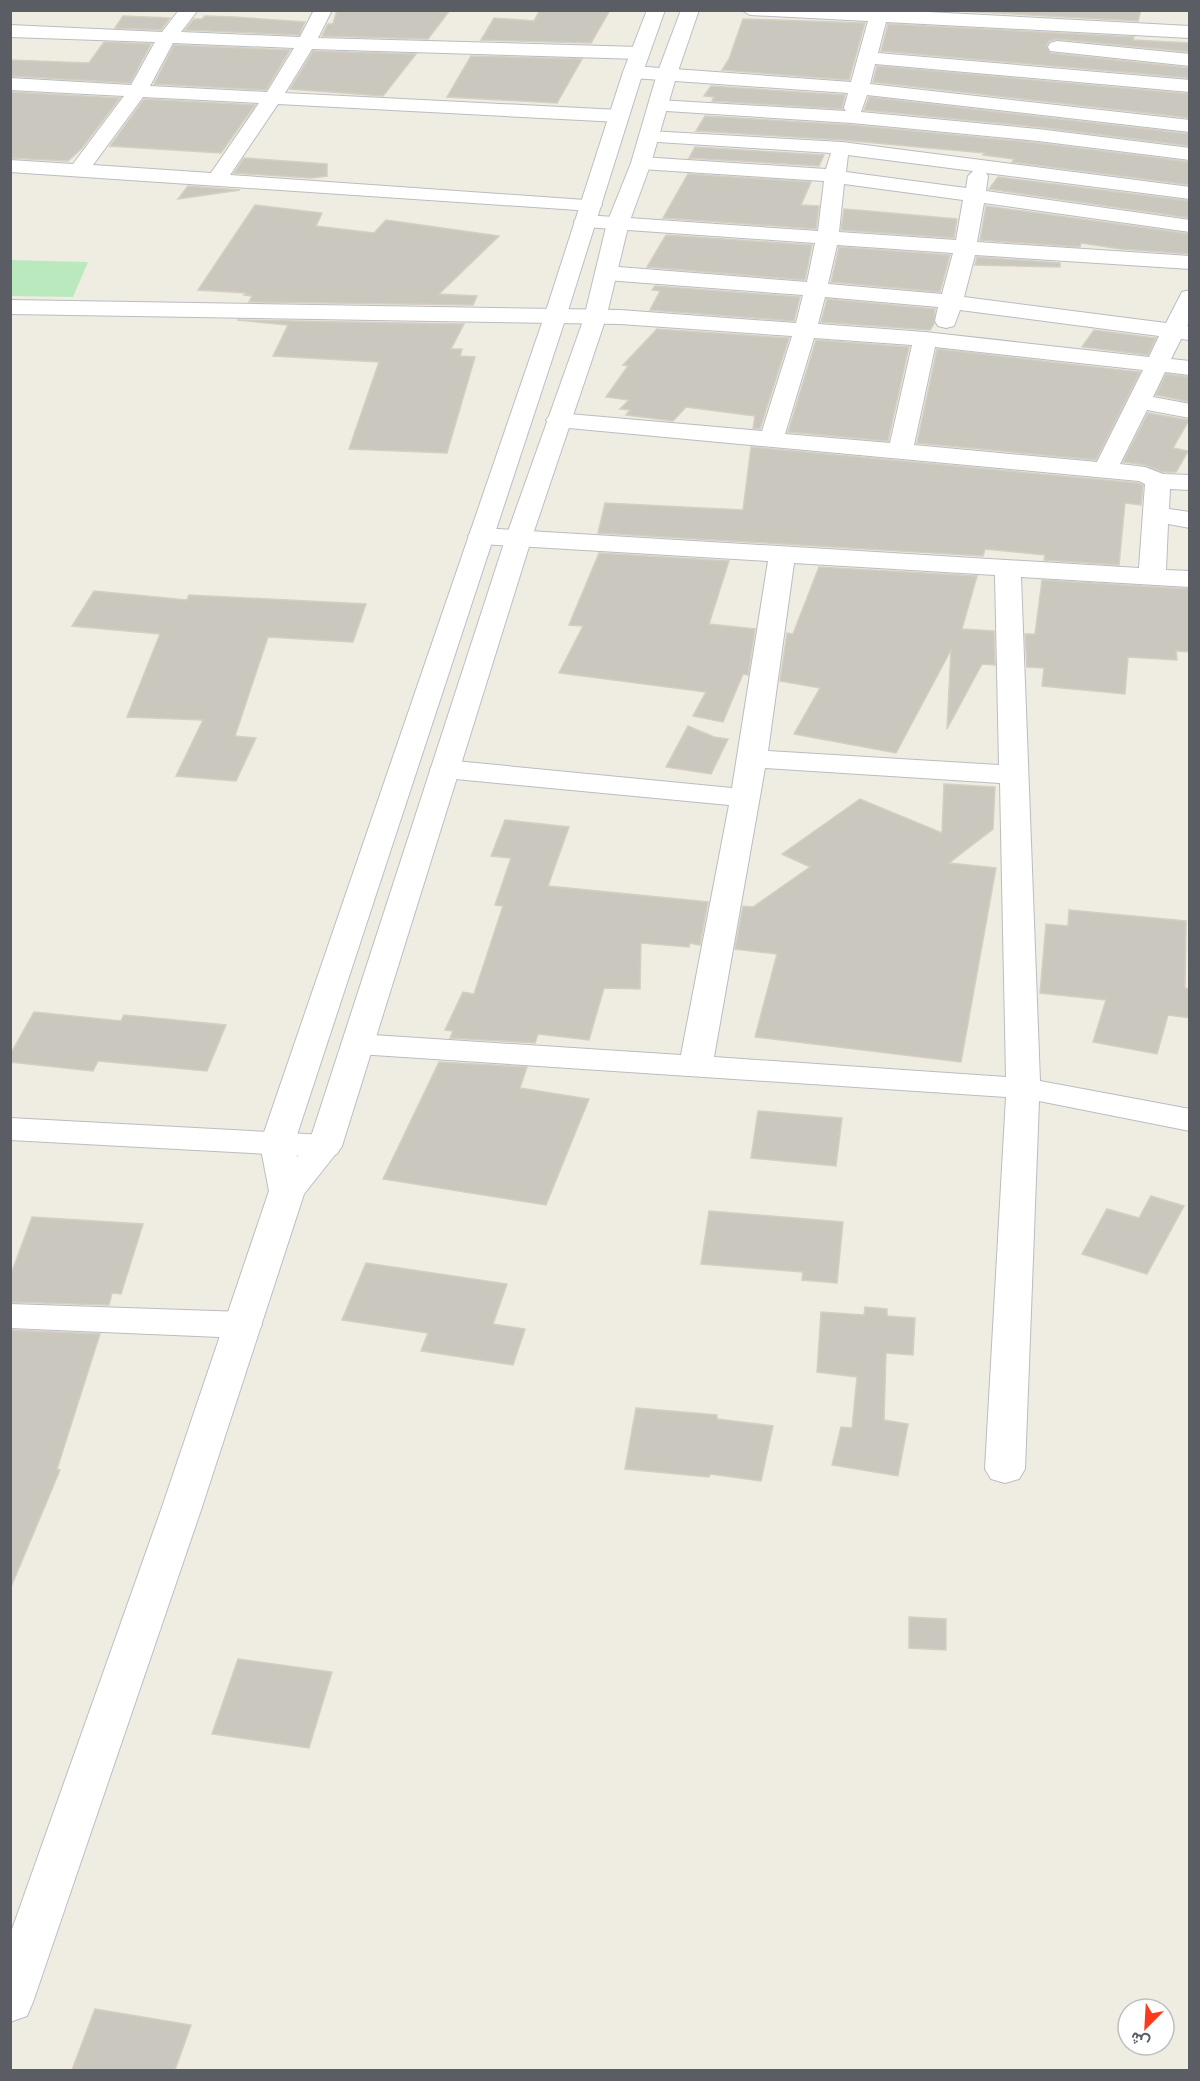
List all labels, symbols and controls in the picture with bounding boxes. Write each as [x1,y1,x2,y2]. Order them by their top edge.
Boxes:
north arrow [1116,1997,1176,2057]
text: ش [1127,2028,1153,2054]

